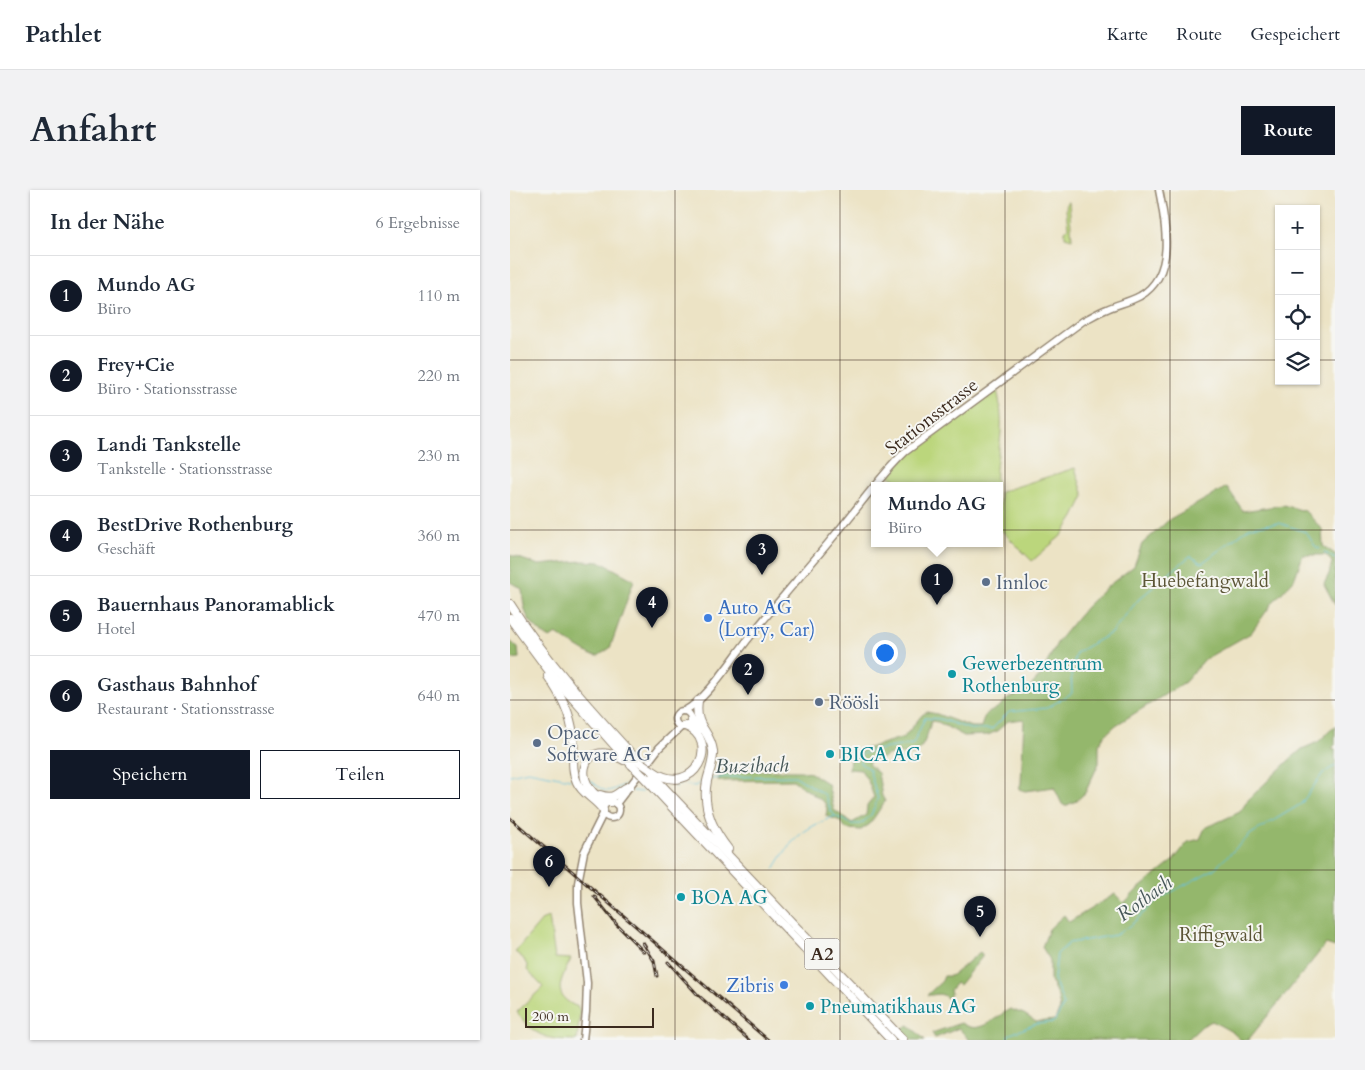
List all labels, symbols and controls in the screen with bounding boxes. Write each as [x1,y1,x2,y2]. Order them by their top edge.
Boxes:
text: Pathlet [25,18,102,51]
text: Karte [1107,22,1148,47]
text: Route [1176,22,1222,47]
text: Gespeichert [1250,22,1340,47]
text: Anfahrt [30,106,156,154]
button: Route [1241,106,1335,155]
map controls [1275,205,1320,385]
button: + [1275,205,1320,250]
text: In der Nähe [50,208,165,237]
text: 6 Ergebnisse [375,212,460,234]
button: − [1275,250,1320,295]
text: Mundo AG [97,272,196,298]
text: 1 [62,285,70,307]
text: 110 m [418,285,460,307]
button: locate [1275,295,1320,340]
text: Büro [97,298,131,320]
button: layers [1275,340,1320,385]
text: Frey+Cie [97,352,175,378]
text: 2 [62,365,70,387]
text: 220 m [418,365,460,387]
street label: Stationsstrasse [880,372,983,461]
text: Büro · Stationsstrasse [97,378,238,400]
text: Landi Tankstelle [97,432,241,458]
text: 3 [62,445,70,467]
text: 230 m [418,445,460,467]
text: Tankstelle · Stationsstrasse [97,458,273,480]
popup [871,482,1003,547]
text: Mundo AG [888,491,986,517]
text: BestDrive Rothenburg [97,512,293,538]
text: Büro [888,517,922,539]
text: 4 [62,525,70,547]
text: 360 m [418,525,460,547]
pin: 3 [746,534,778,575]
text: Geschäft [97,538,155,560]
pin: 1 [921,564,953,605]
park label: Huebefangwald [1141,568,1269,594]
place label: Innloc [996,570,1048,596]
marker: Innloc [980,576,992,588]
pin: 4 [636,587,668,628]
text: Bauernhaus Panoramablick [97,592,335,618]
place label: Auto AG (Lorry, Car) [718,595,815,643]
text: 5 [62,605,70,627]
text: 470 m [418,605,460,627]
marker: Auto AG (Lorry, Car) [702,612,714,624]
text: Hotel [97,618,135,640]
your location [872,640,898,666]
place label: Gewerbezentrum Rothenburg [962,651,1104,699]
pin: 2 [732,654,764,695]
marker: Gewerbezentrum Rothenburg [946,668,958,680]
text: Gasthaus Bahnhof [97,672,257,698]
text: 6 [62,685,70,707]
text: 640 m [418,685,460,707]
place label: Röösli [829,690,879,716]
marker: Röösli [813,696,825,708]
text: Restaurant · Stationsstrasse [97,698,275,720]
place label: Opacc Software AG [547,720,651,768]
marker: Opacc Software AG [531,737,543,749]
place label: BICA AG [840,742,921,768]
marker: BICA AG [824,748,836,760]
button: Speichern [50,750,250,799]
button: Teilen [260,750,460,799]
water label: Buzibach [715,751,789,780]
pin: 6 [533,846,565,887]
water label: Rotbach [1111,869,1178,928]
place label: BOA AG [691,885,768,911]
marker: BOA AG [675,891,687,903]
pin: 5 [964,896,996,937]
park label: Riffigwald [1179,922,1263,948]
road number: A2 [804,939,840,970]
place label: Zibris [726,973,774,999]
marker: Zibris [778,979,790,991]
place label: Pneumatikhaus AG [820,994,976,1020]
marker: Pneumatikhaus AG [804,1000,816,1012]
scale bar [525,1005,654,1028]
text: 200 m [532,1007,569,1026]

